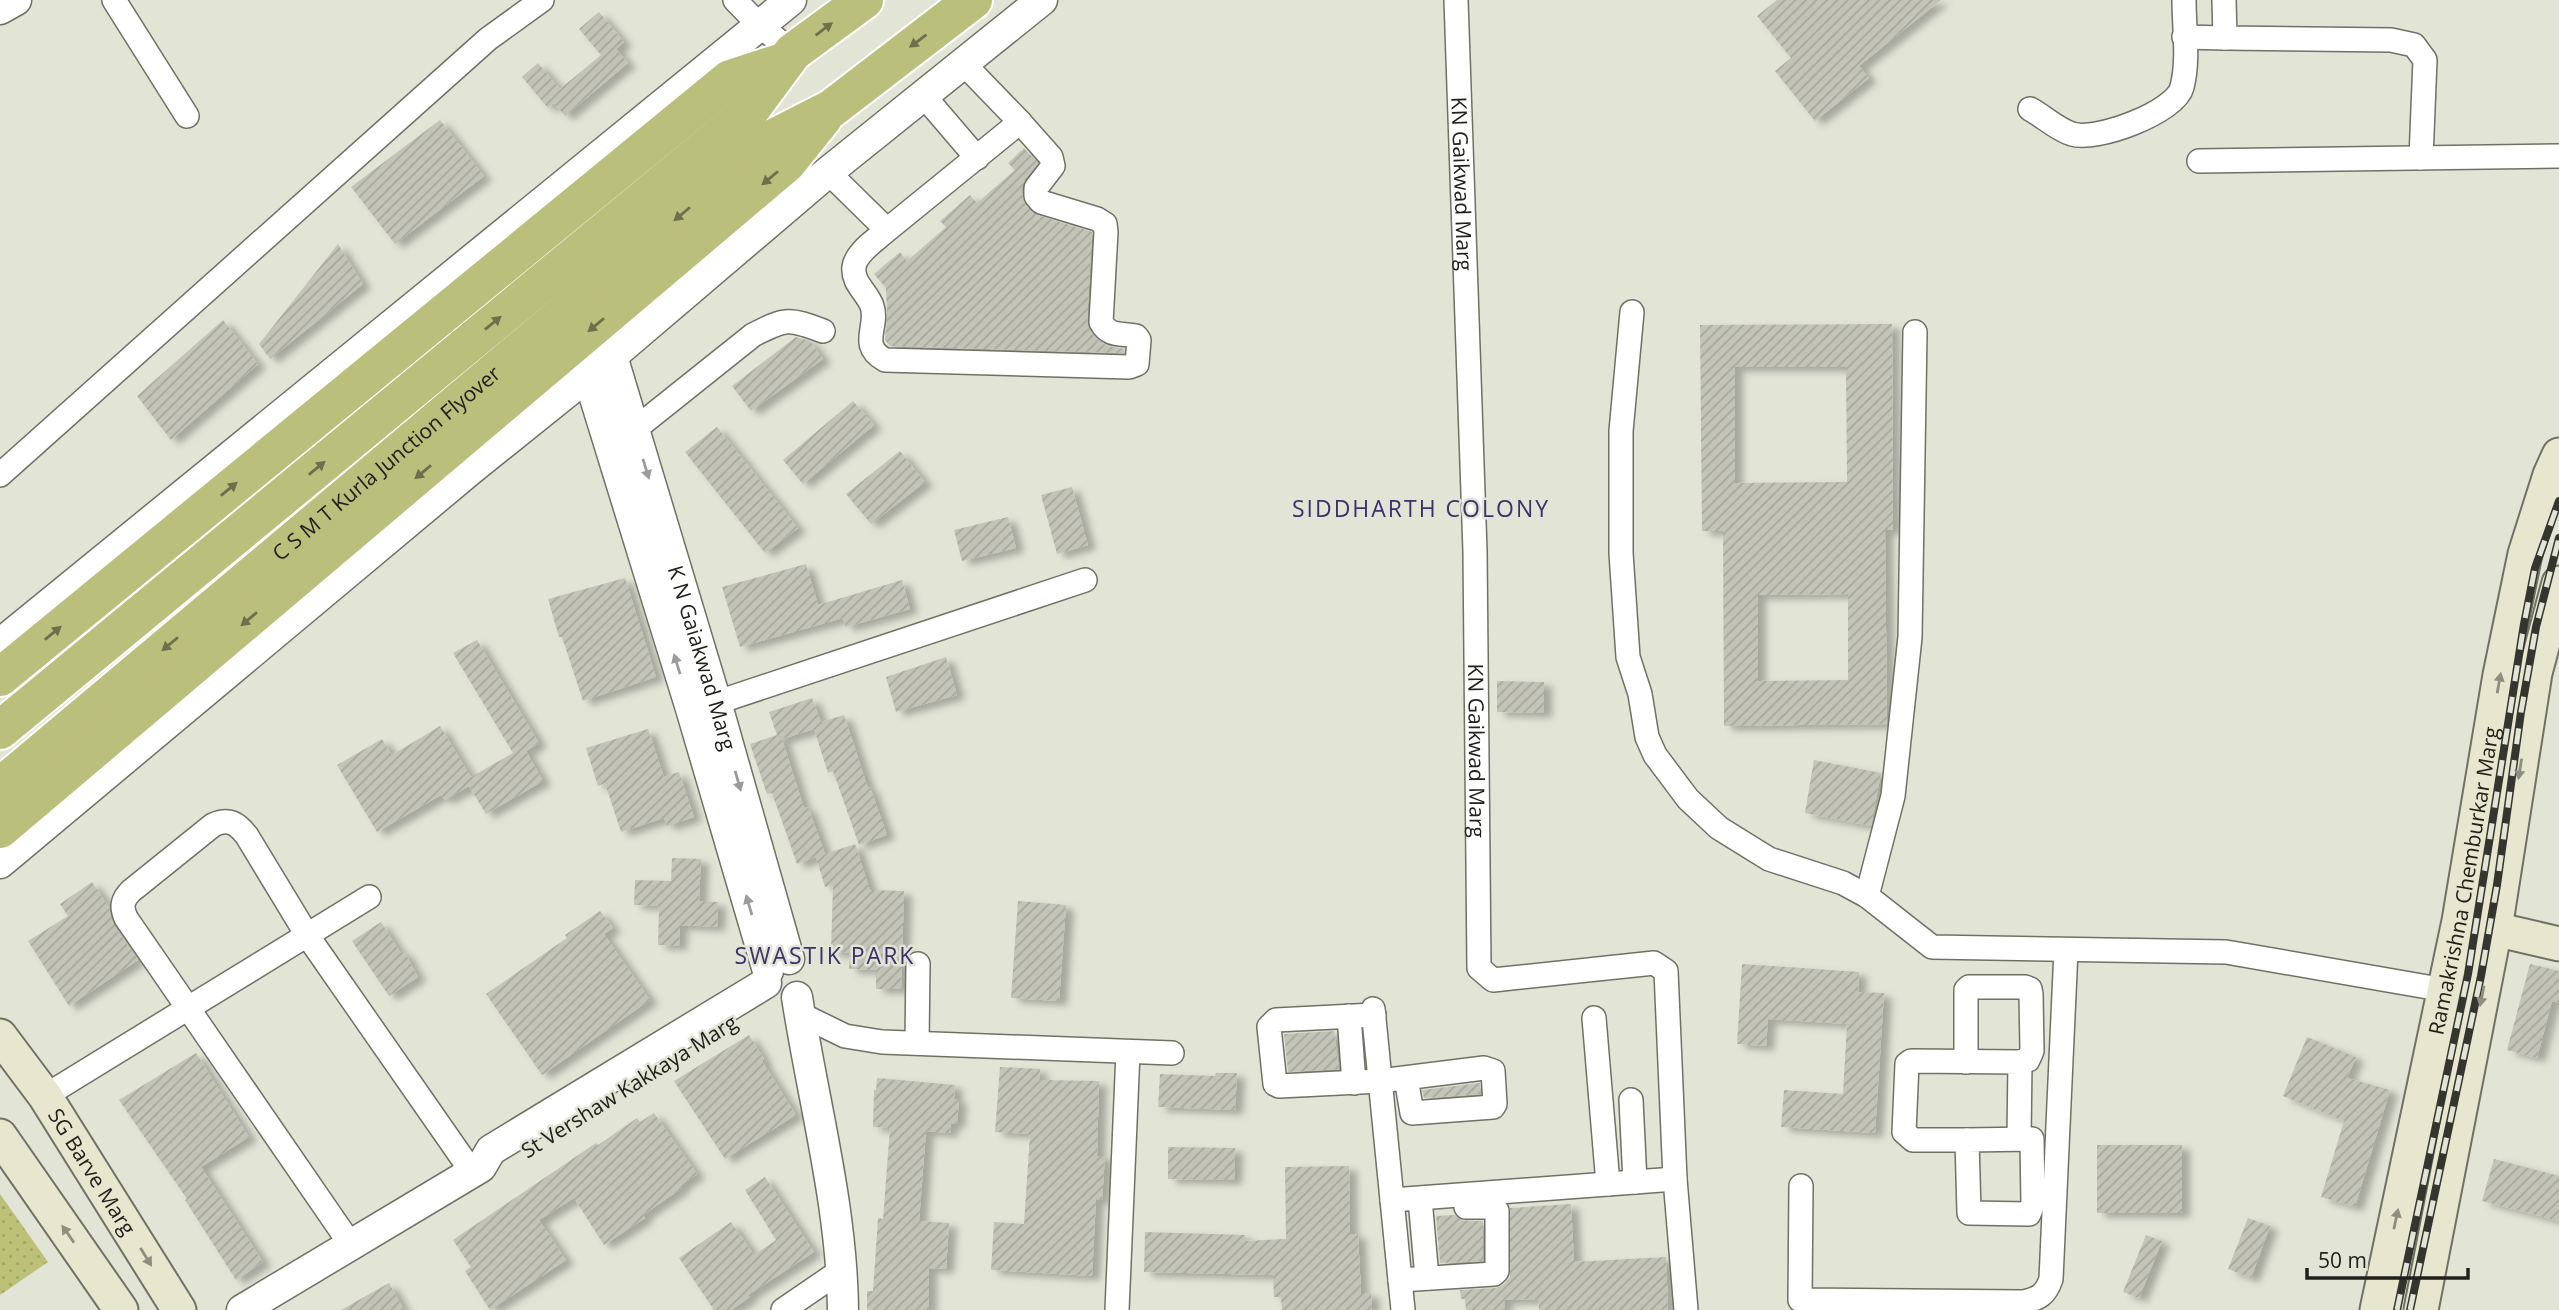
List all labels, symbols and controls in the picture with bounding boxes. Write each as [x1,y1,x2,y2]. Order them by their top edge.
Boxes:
one-way arrow [815,23,833,37]
one-way arrow [910,34,928,49]
street label: KN Gaikwad Marg [1445,96,1479,271]
one-way arrow [761,170,779,186]
one-way arrow [674,207,692,222]
one-way arrow [483,316,501,331]
one-way arrow [588,317,605,332]
street label: C S M T Kurla Junction Flyover [266,359,506,567]
one-way arrow [641,458,651,479]
one-way arrow [309,461,326,476]
one-way arrow [414,464,431,479]
one-way arrow [219,482,237,497]
district label: SIDDHARTH COLONY [1292,492,1550,524]
street label: K N Gaiakwad Marg [662,562,743,753]
one-way arrow [240,611,257,626]
one-way arrow [43,626,61,641]
one-way arrow [162,636,179,651]
one-way arrow [672,653,682,674]
street label: KN Gaikwad Marg [1462,663,1492,838]
one-way arrow [2494,672,2505,694]
street label: Ramakrishna Chemburkar Marg [2421,725,2505,1037]
one-way arrow [2514,758,2525,780]
one-way arrow [734,770,744,791]
one-way arrow [743,895,753,916]
district label: SWASTIK PARK [735,939,915,971]
one-way arrow [2476,985,2487,1007]
street label: St Vershaw Kakkaya Marg [516,1008,742,1164]
street label: SG Barve Marg [42,1103,142,1240]
one-way arrow [2391,1208,2402,1230]
one-way arrow [61,1225,75,1243]
scale bar [2307,1236,2468,1280]
text: 50 m [2318,1246,2367,1274]
one-way arrow [139,1247,152,1266]

